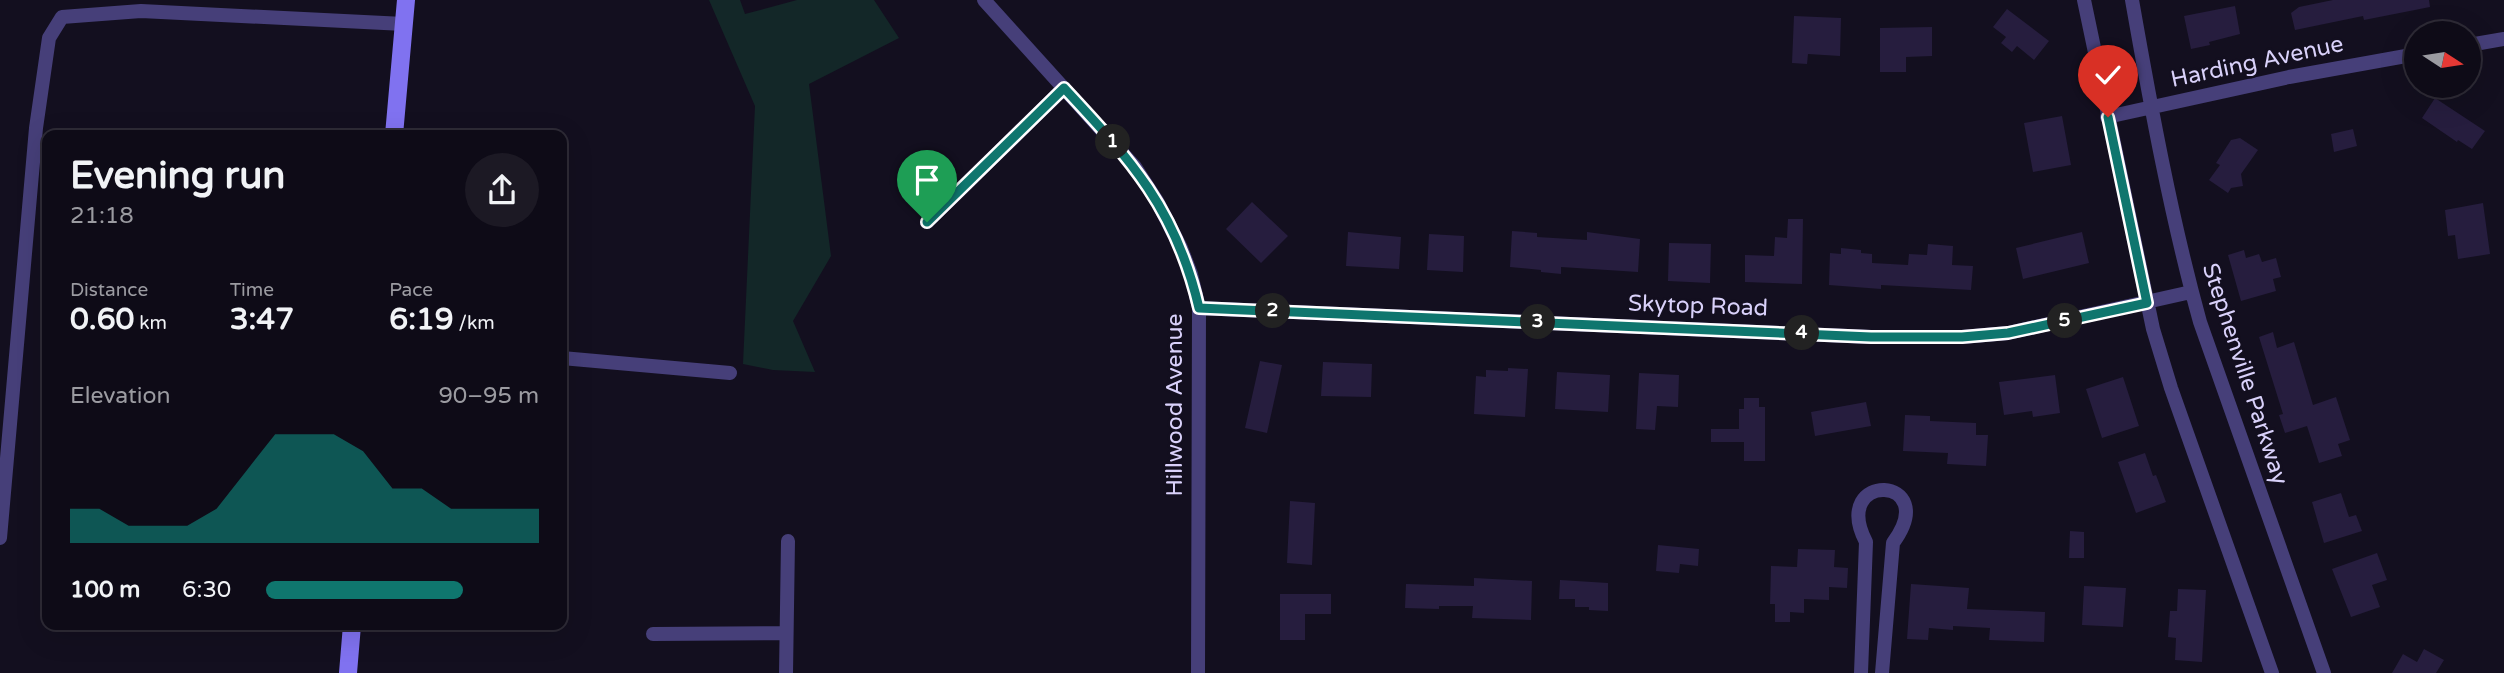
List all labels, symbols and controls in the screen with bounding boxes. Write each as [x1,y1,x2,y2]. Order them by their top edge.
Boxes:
north arrow [2404,21,2482,98]
map controls [2404,21,2481,98]
street label: Harding Avenue [2168,30,2346,94]
pin [2078,45,2138,117]
icon: check [2089,56,2127,94]
pin: 1 [1096,124,1130,160]
text: 1 [1107,130,1118,152]
pin [897,150,957,222]
text: Evening run [70,153,285,199]
button: share [465,153,539,227]
icon: arrive [908,161,946,199]
text: 21:18 [70,202,134,230]
street label: Stephenville Parkway [2196,260,2294,488]
text: Distance [70,279,148,301]
text: Time [230,279,274,301]
text: Pace [389,279,433,301]
street label: Skytop Road [1627,290,1769,322]
pin: 2 [1256,294,1290,328]
text: 2 [1267,299,1278,321]
text: 0.60 [70,301,134,338]
text: 3:47 [230,301,294,338]
text: 6:19 [389,301,454,338]
pin: 3 [1520,304,1556,340]
pin: 5 [2048,304,2082,338]
text: 5 [2059,309,2070,331]
text: 3 [1532,310,1543,332]
text: km [134,312,167,334]
text: /km [454,312,495,334]
street label: Hillwood Avenue [1161,313,1189,497]
pin: 4 [1784,316,1820,350]
text: 4 [1796,321,1807,343]
text: Elevation [70,382,171,410]
text: 90–95 m [438,382,539,410]
text: 100 m [70,576,140,604]
text: 6:30 [182,576,231,604]

